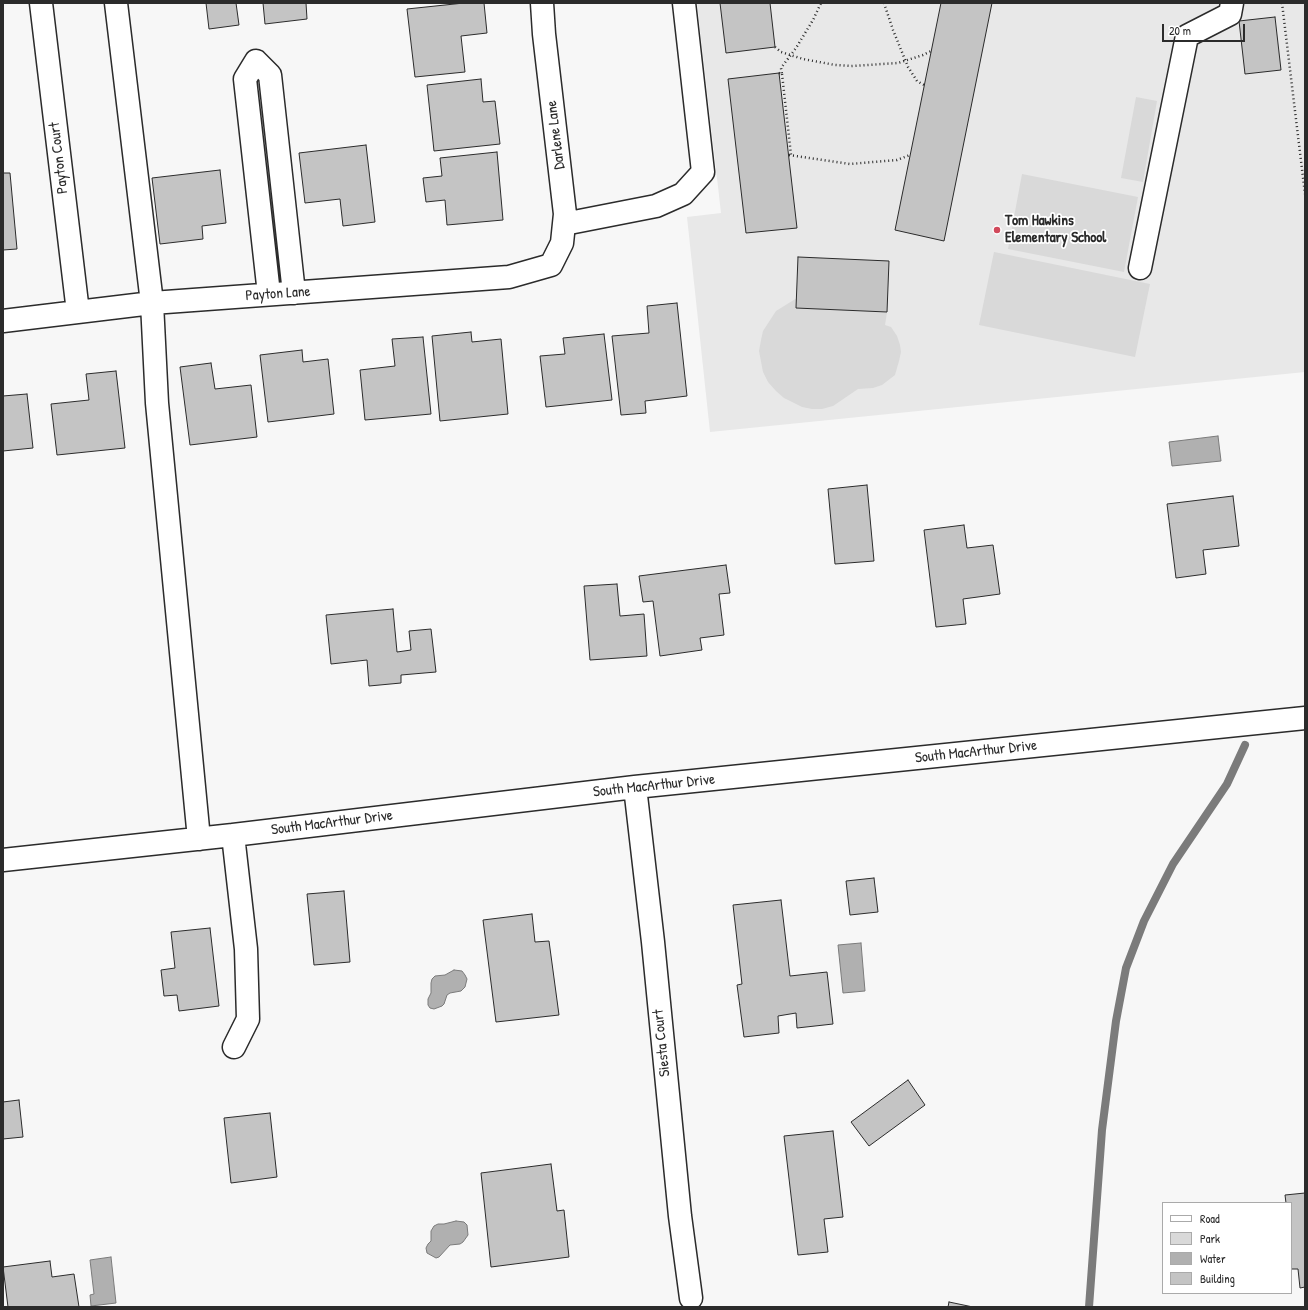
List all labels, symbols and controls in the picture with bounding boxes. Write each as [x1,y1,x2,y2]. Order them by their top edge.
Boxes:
scale bar [1164,16,1247,42]
text: 20 m [1169,22,1191,39]
street label: Darlene Lane [543,100,569,170]
street label: Payton Court [46,121,72,195]
place label: Tom Hawkins Elementary School [1005,212,1106,247]
marker: Tom Hawkins Elementary School [992,225,1002,235]
street label: Payton Lane [245,283,311,305]
street label: South MacArthur Drive [914,737,1038,767]
street label: South MacArthur Drive [592,771,716,801]
street label: South MacArthur Drive [270,807,394,839]
street label: Siesta Court [650,1008,674,1078]
legend [1162,1202,1292,1294]
text: Road [1200,1210,1220,1227]
text: Park [1200,1230,1220,1247]
text: Water [1200,1250,1226,1267]
text: Building [1200,1270,1235,1287]

